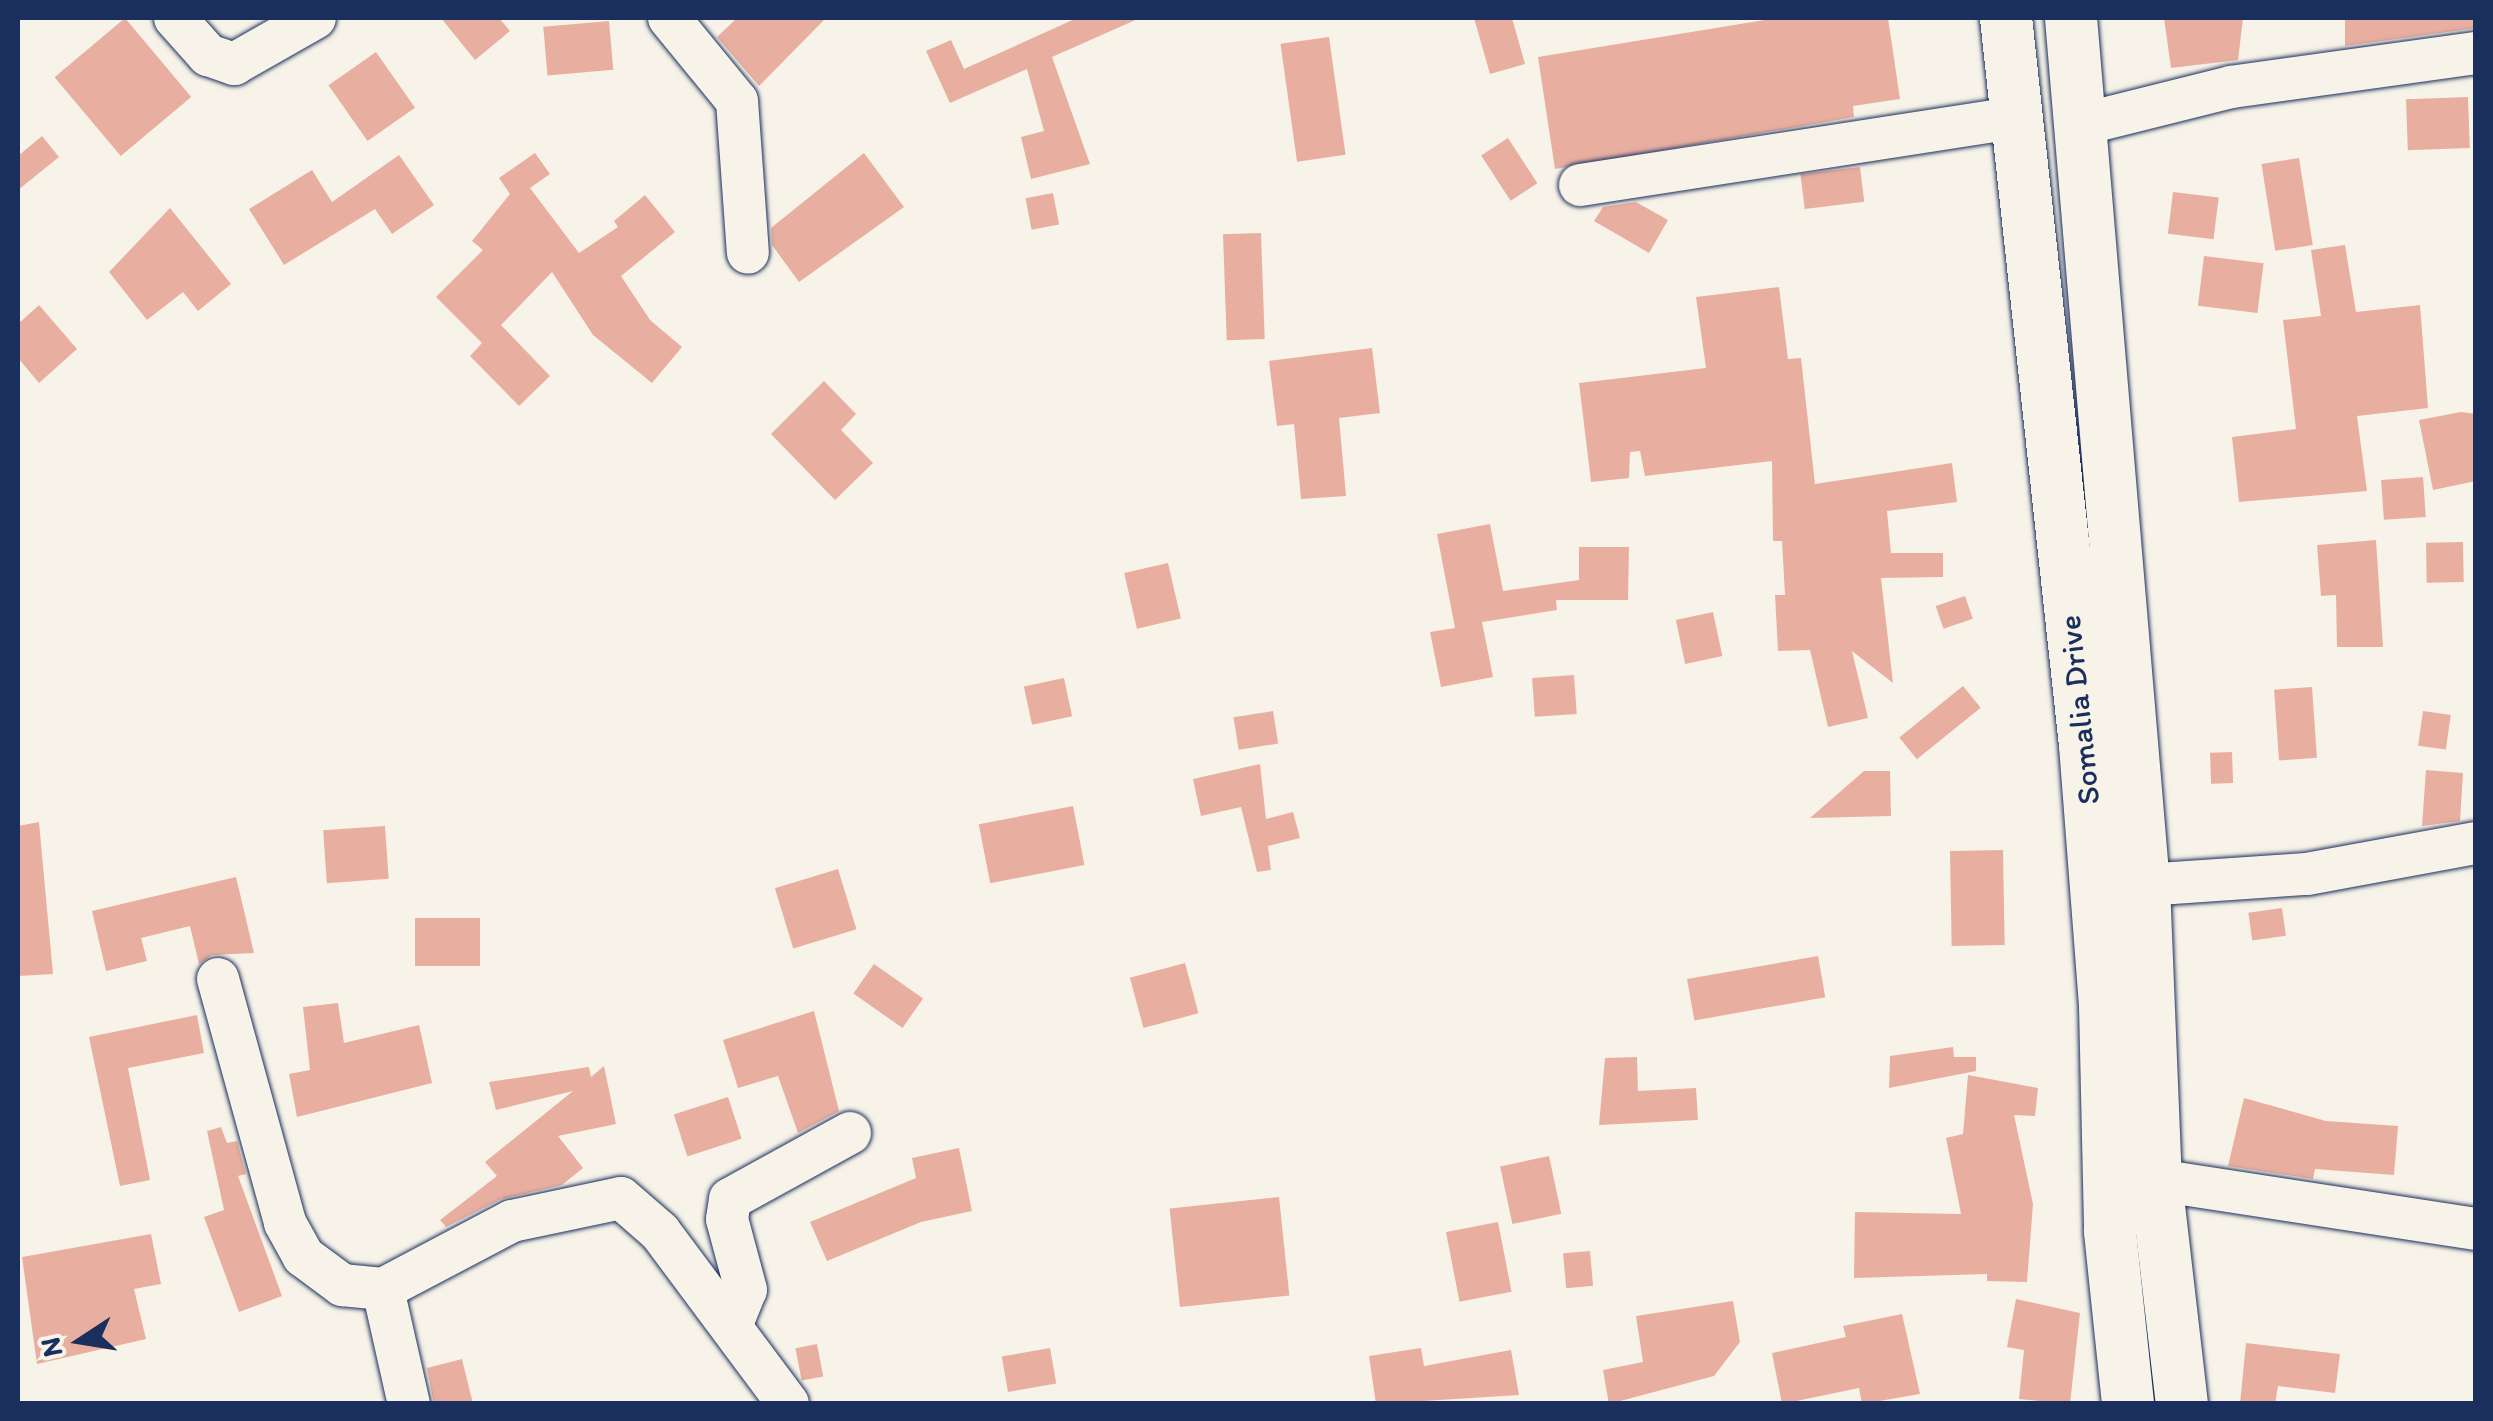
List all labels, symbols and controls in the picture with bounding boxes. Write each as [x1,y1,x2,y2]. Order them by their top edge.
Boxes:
street label: Somalia Drive [2050,613,2108,807]
north arrow [30,1291,130,1391]
text: N [32,1334,69,1360]

